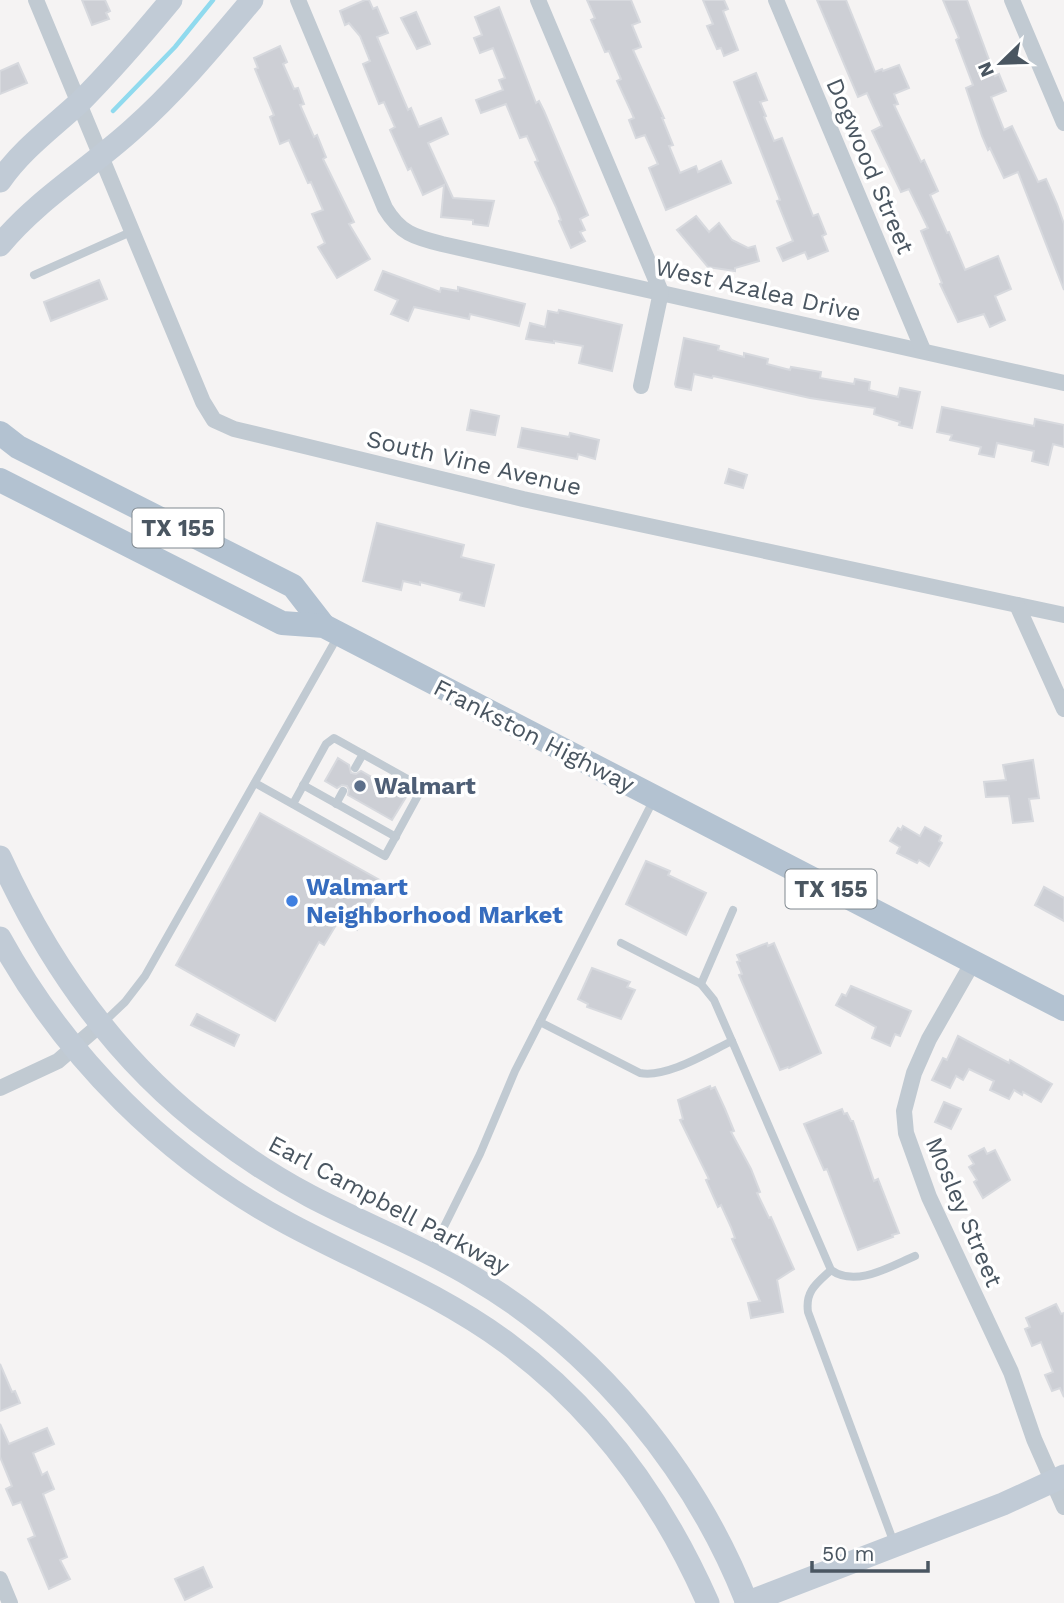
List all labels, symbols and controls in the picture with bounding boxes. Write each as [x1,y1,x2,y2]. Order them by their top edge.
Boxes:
north arrow [966,28,1036,98]
text: N [972,58,999,80]
street label: Dogwood Street [820,74,920,258]
street label: West Azalea Drive [652,253,864,327]
street label: South Vine Avenue [364,425,584,501]
road number: TX 155 [132,508,224,548]
street label: Frankston Highway [429,673,640,799]
place label: Walmart [374,772,476,800]
marker: Walmart [352,778,368,794]
road number: TX 155 [786,870,876,908]
place label: Walmart Neighborhood Market [306,873,563,929]
marker: Walmart Neighborhood Market [284,893,300,909]
street label: Earl Campbell Parkway [264,1130,515,1281]
street label: Mosley Street [920,1133,1008,1291]
scale bar [812,1530,928,1574]
text: 50 m [822,1541,874,1566]

